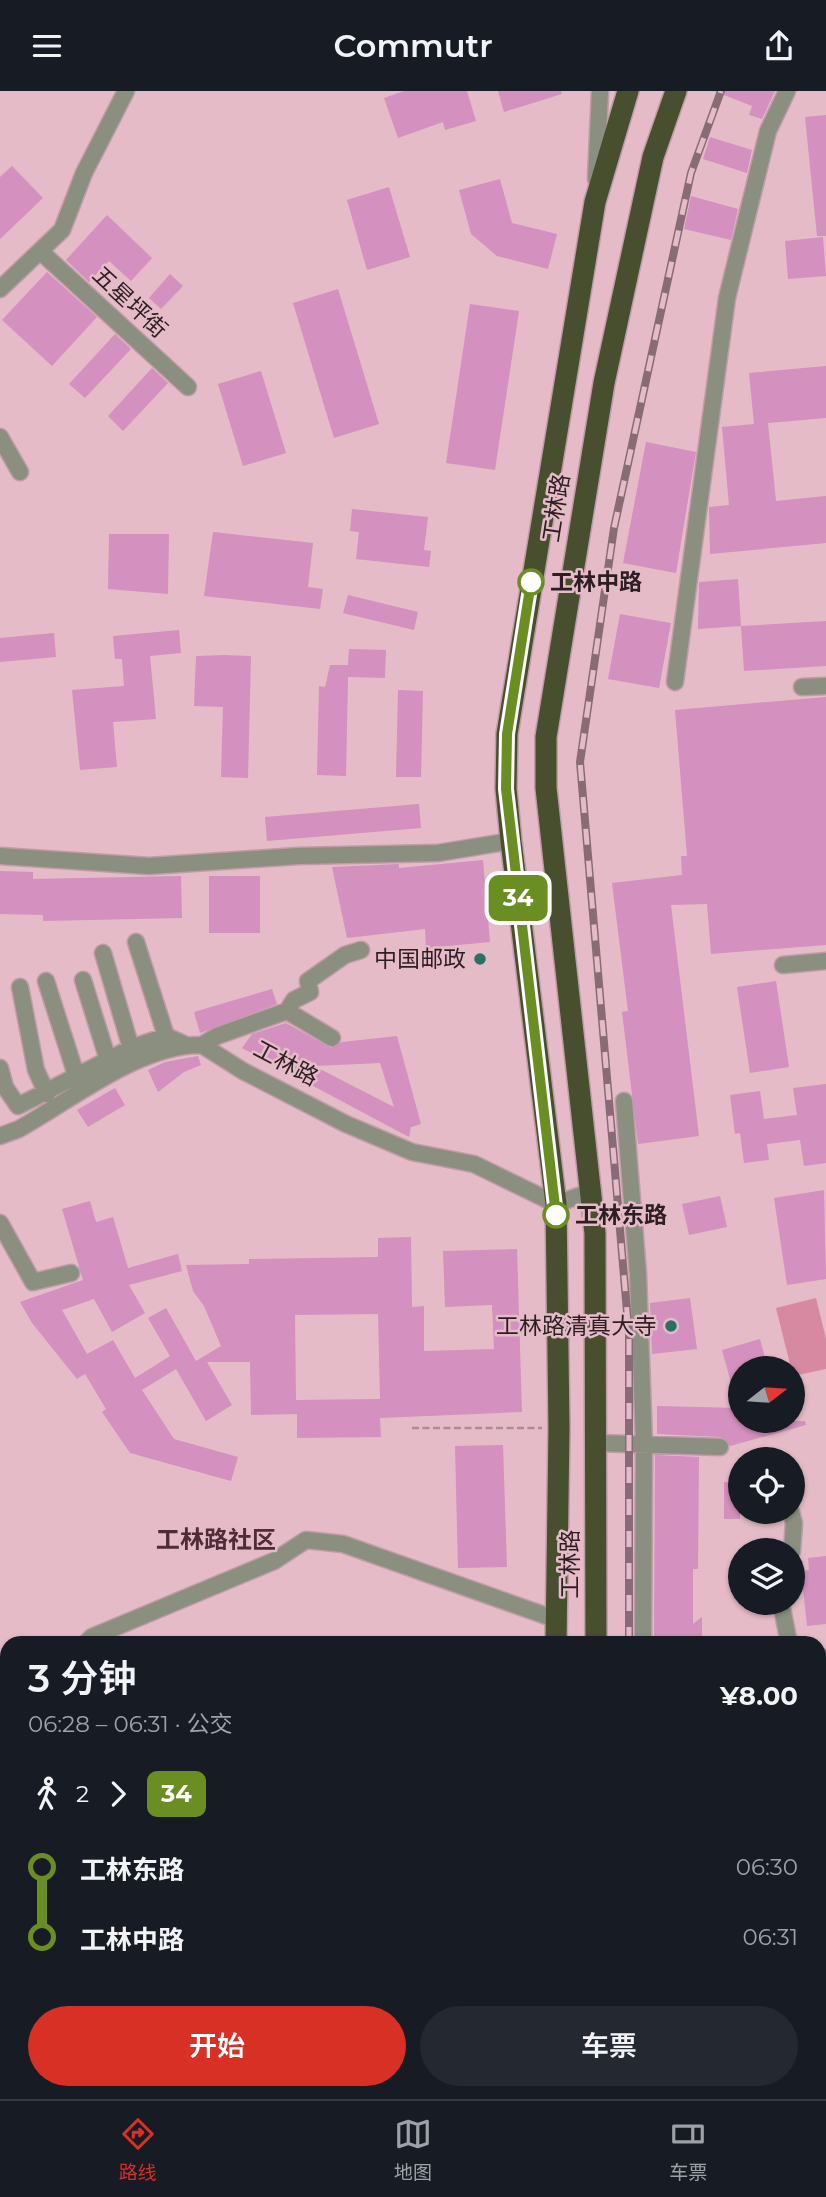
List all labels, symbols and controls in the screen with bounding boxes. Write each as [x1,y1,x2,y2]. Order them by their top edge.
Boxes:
text: Commutr [333,26,493,65]
icon: menu [28,27,66,65]
icon: share [760,27,798,65]
street label: 五星坪街 [87,260,173,344]
street label: 工林路 [537,472,575,544]
place label: 工林中路 [550,568,642,596]
marker: 工林中路 [518,569,544,595]
line badge: 34 [486,875,550,921]
text: 34 [503,883,533,912]
place label: 中国邮政 [374,945,466,973]
marker: 中国邮政 [472,951,488,967]
street label: 工林路 [249,1034,323,1092]
place label: 工林东路 [575,1201,667,1229]
marker: 工林东路 [543,1202,569,1228]
place label: 工林路清真大寺 [496,1312,657,1340]
marker: 工林路清真大寺 [663,1318,679,1334]
north arrow [728,1356,805,1433]
map controls [728,1356,805,1615]
button: locate [728,1447,805,1524]
district label: 工林路社区 [156,1525,276,1554]
street label: 工林路 [556,1530,584,1599]
button: layers [728,1538,805,1615]
text: 3 分钟 [28,1655,137,1702]
text: ¥8.00 [720,1680,798,1712]
text: 06:28 – 06:31 · 公交 [28,1710,233,1738]
icon: walk [28,1775,66,1813]
icon: forward [99,1775,137,1813]
text: 34 [161,1779,192,1808]
text: 2 [76,1780,89,1808]
text: 06:30 [736,1853,798,1881]
text: 工林东路 [80,1854,184,1886]
text: 06:31 [743,1923,798,1951]
text: 工林中路 [80,1924,184,1956]
button: 开始 [28,2006,406,2086]
button: 车票 [420,2006,798,2086]
tab: 路线 [119,2115,157,2184]
tab: 地图 [394,2115,432,2184]
tab: 车票 [669,2115,707,2184]

